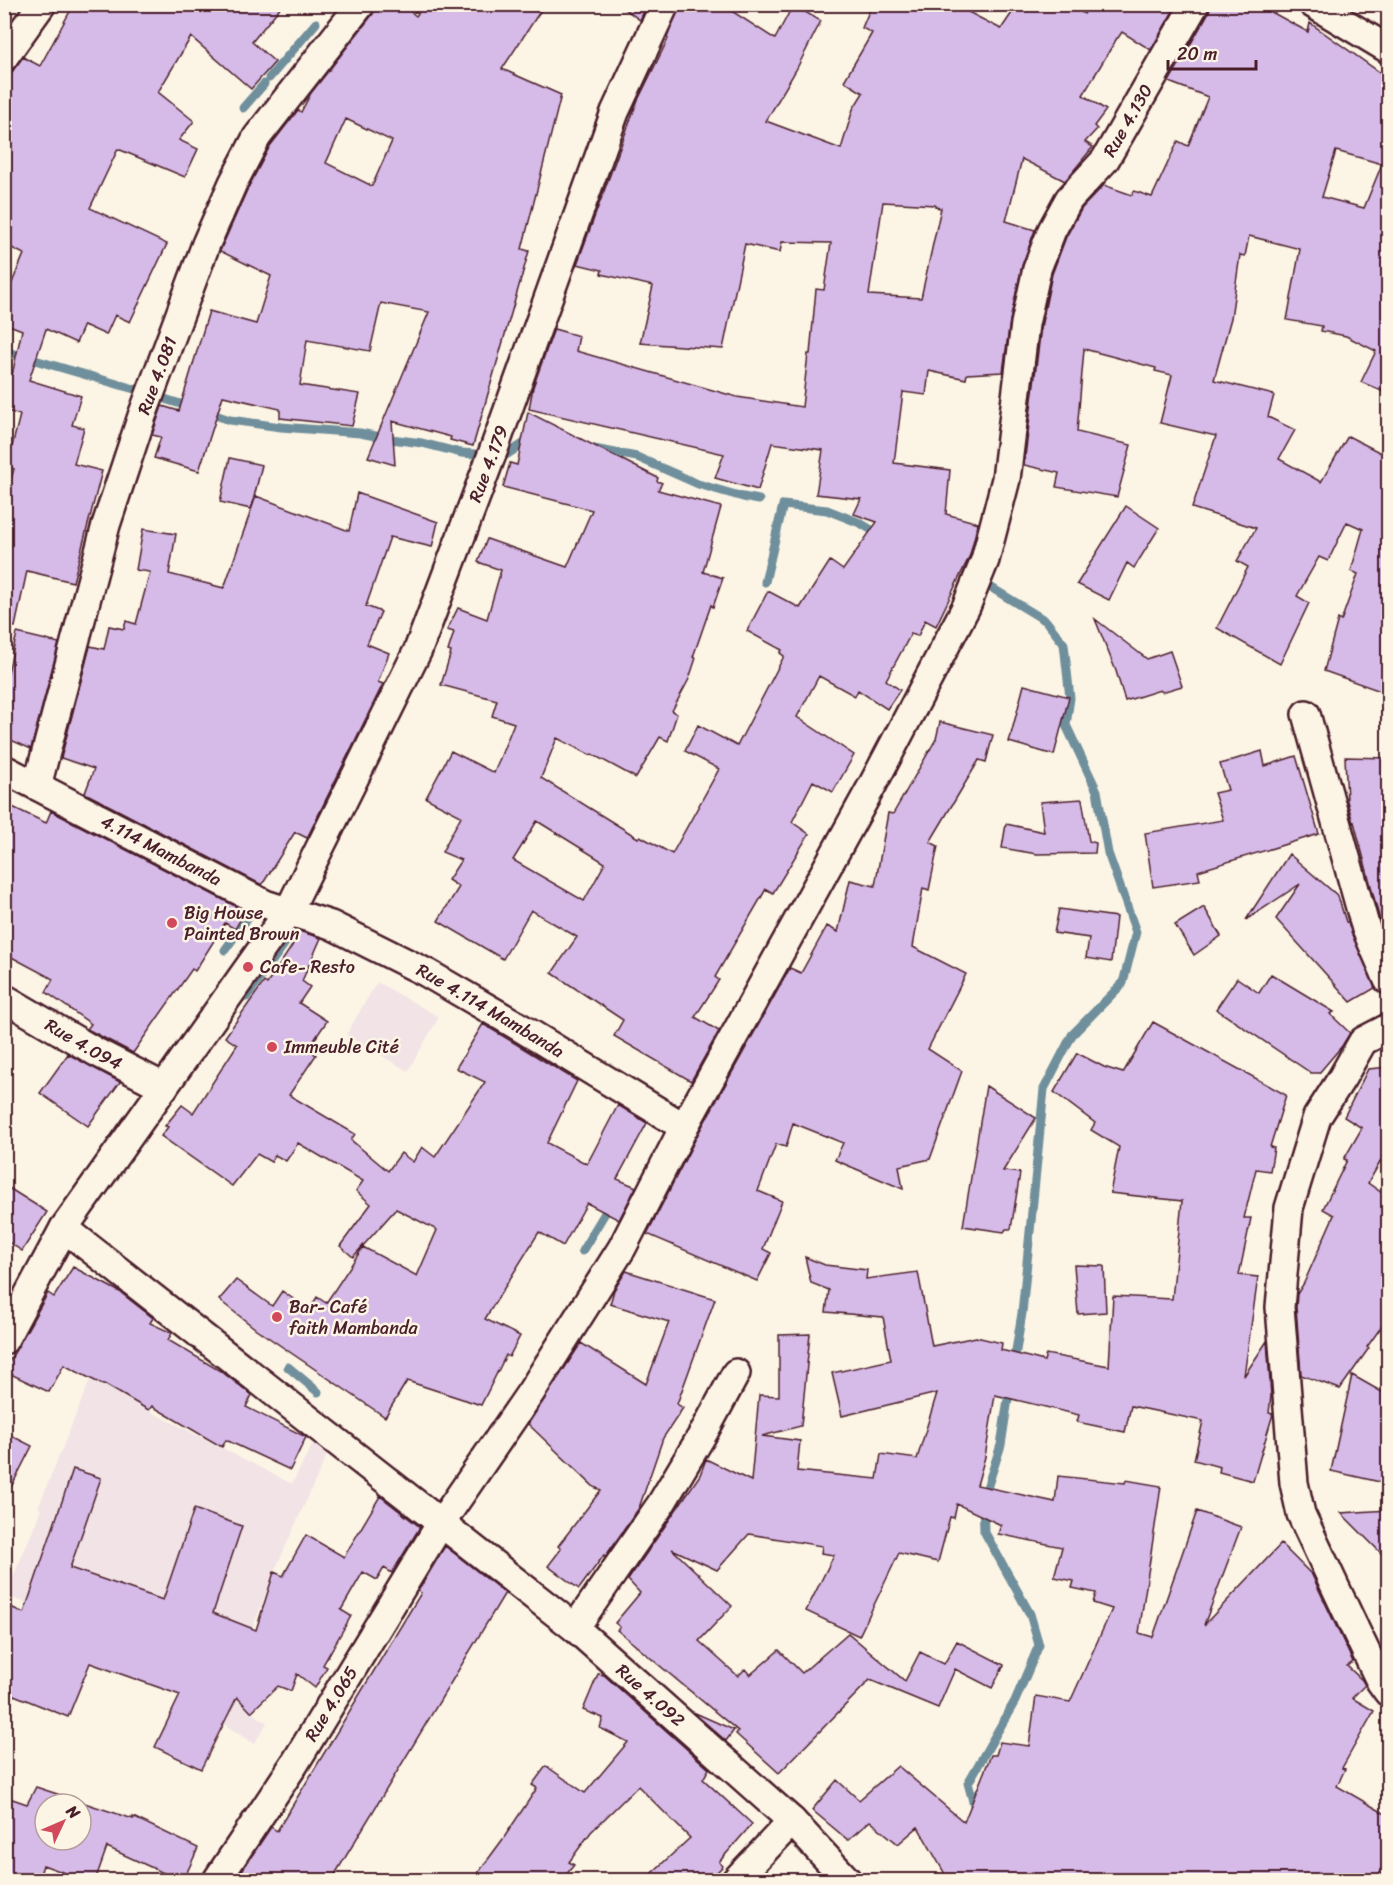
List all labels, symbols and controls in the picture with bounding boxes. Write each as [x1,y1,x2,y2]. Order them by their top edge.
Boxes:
scale bar [1168,33,1256,71]
text: 20 m [1177,38,1217,70]
street label: Rue 4.130 [1094,78,1162,163]
street label: Rue 4.081 [128,332,186,419]
street label: Rue 4.179 [459,421,517,507]
street label: 4.114 Mambanda [95,806,227,895]
place label: Big House Painted Brown [184,897,300,950]
marker: Big House Painted Brown [165,916,179,930]
place label: Cafe- Resto [260,951,355,983]
street label: Rue 4.114 Mambanda [411,954,571,1067]
marker: Cafe- Resto [241,960,255,974]
street label: Rue 4.094 [39,1009,128,1079]
place label: Immeuble Cité [283,1031,399,1063]
marker: Immeuble Cité [265,1040,279,1054]
place label: Bar- Café faith Mambanda [289,1291,418,1344]
marker: Bar- Café faith Mambanda [270,1310,284,1324]
street label: Rue 4.092 [608,1655,693,1735]
street label: Rue 4.065 [296,1660,367,1748]
north arrow [33,1792,93,1852]
text: N [58,1797,88,1827]

